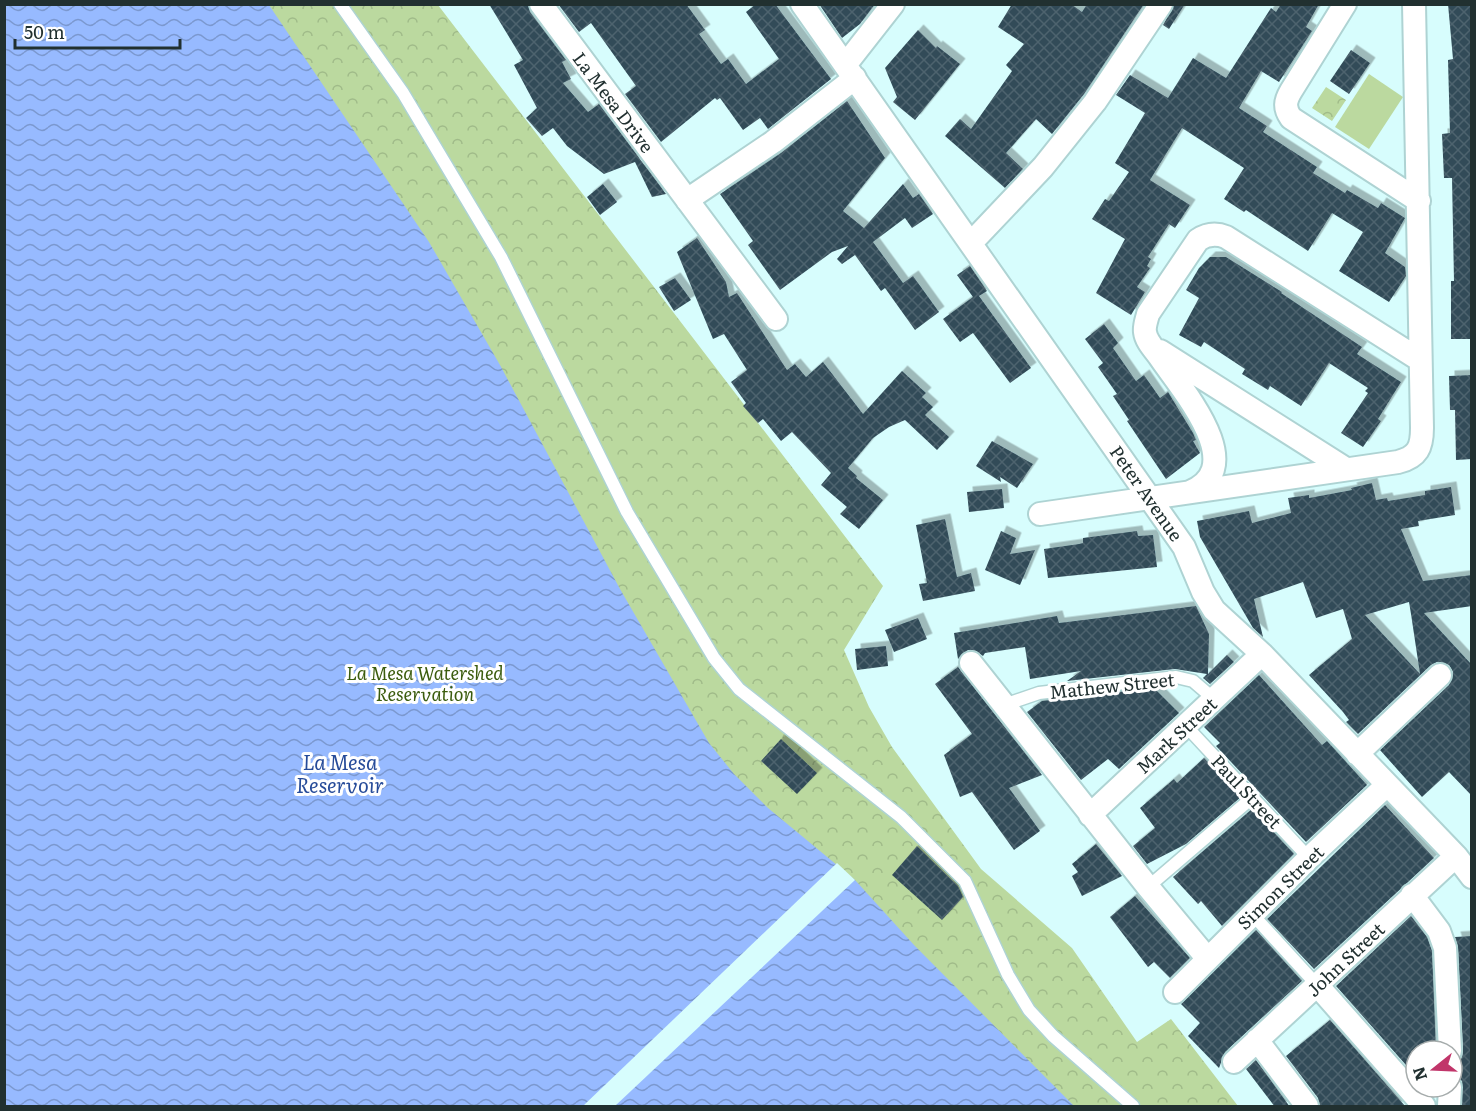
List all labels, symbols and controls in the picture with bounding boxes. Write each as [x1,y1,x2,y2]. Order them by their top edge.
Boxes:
scale bar [15,12,180,50]
text: 50 m [24,18,65,45]
street label: La Mesa Drive [567,46,661,158]
street label: Peter Avenue [1104,440,1190,546]
park label: La Mesa Watershed Reservation [346,659,504,707]
street label: Mathew Street [1048,665,1177,705]
street label: Mark Street [1130,690,1223,779]
water label: La Mesa Reservoir [296,746,384,799]
street label: Paul Street [1206,748,1289,835]
street label: Simon Street [1231,838,1330,935]
street label: John Street [1300,915,1391,1002]
north arrow [1404,1039,1464,1099]
text: N [1405,1064,1432,1084]

